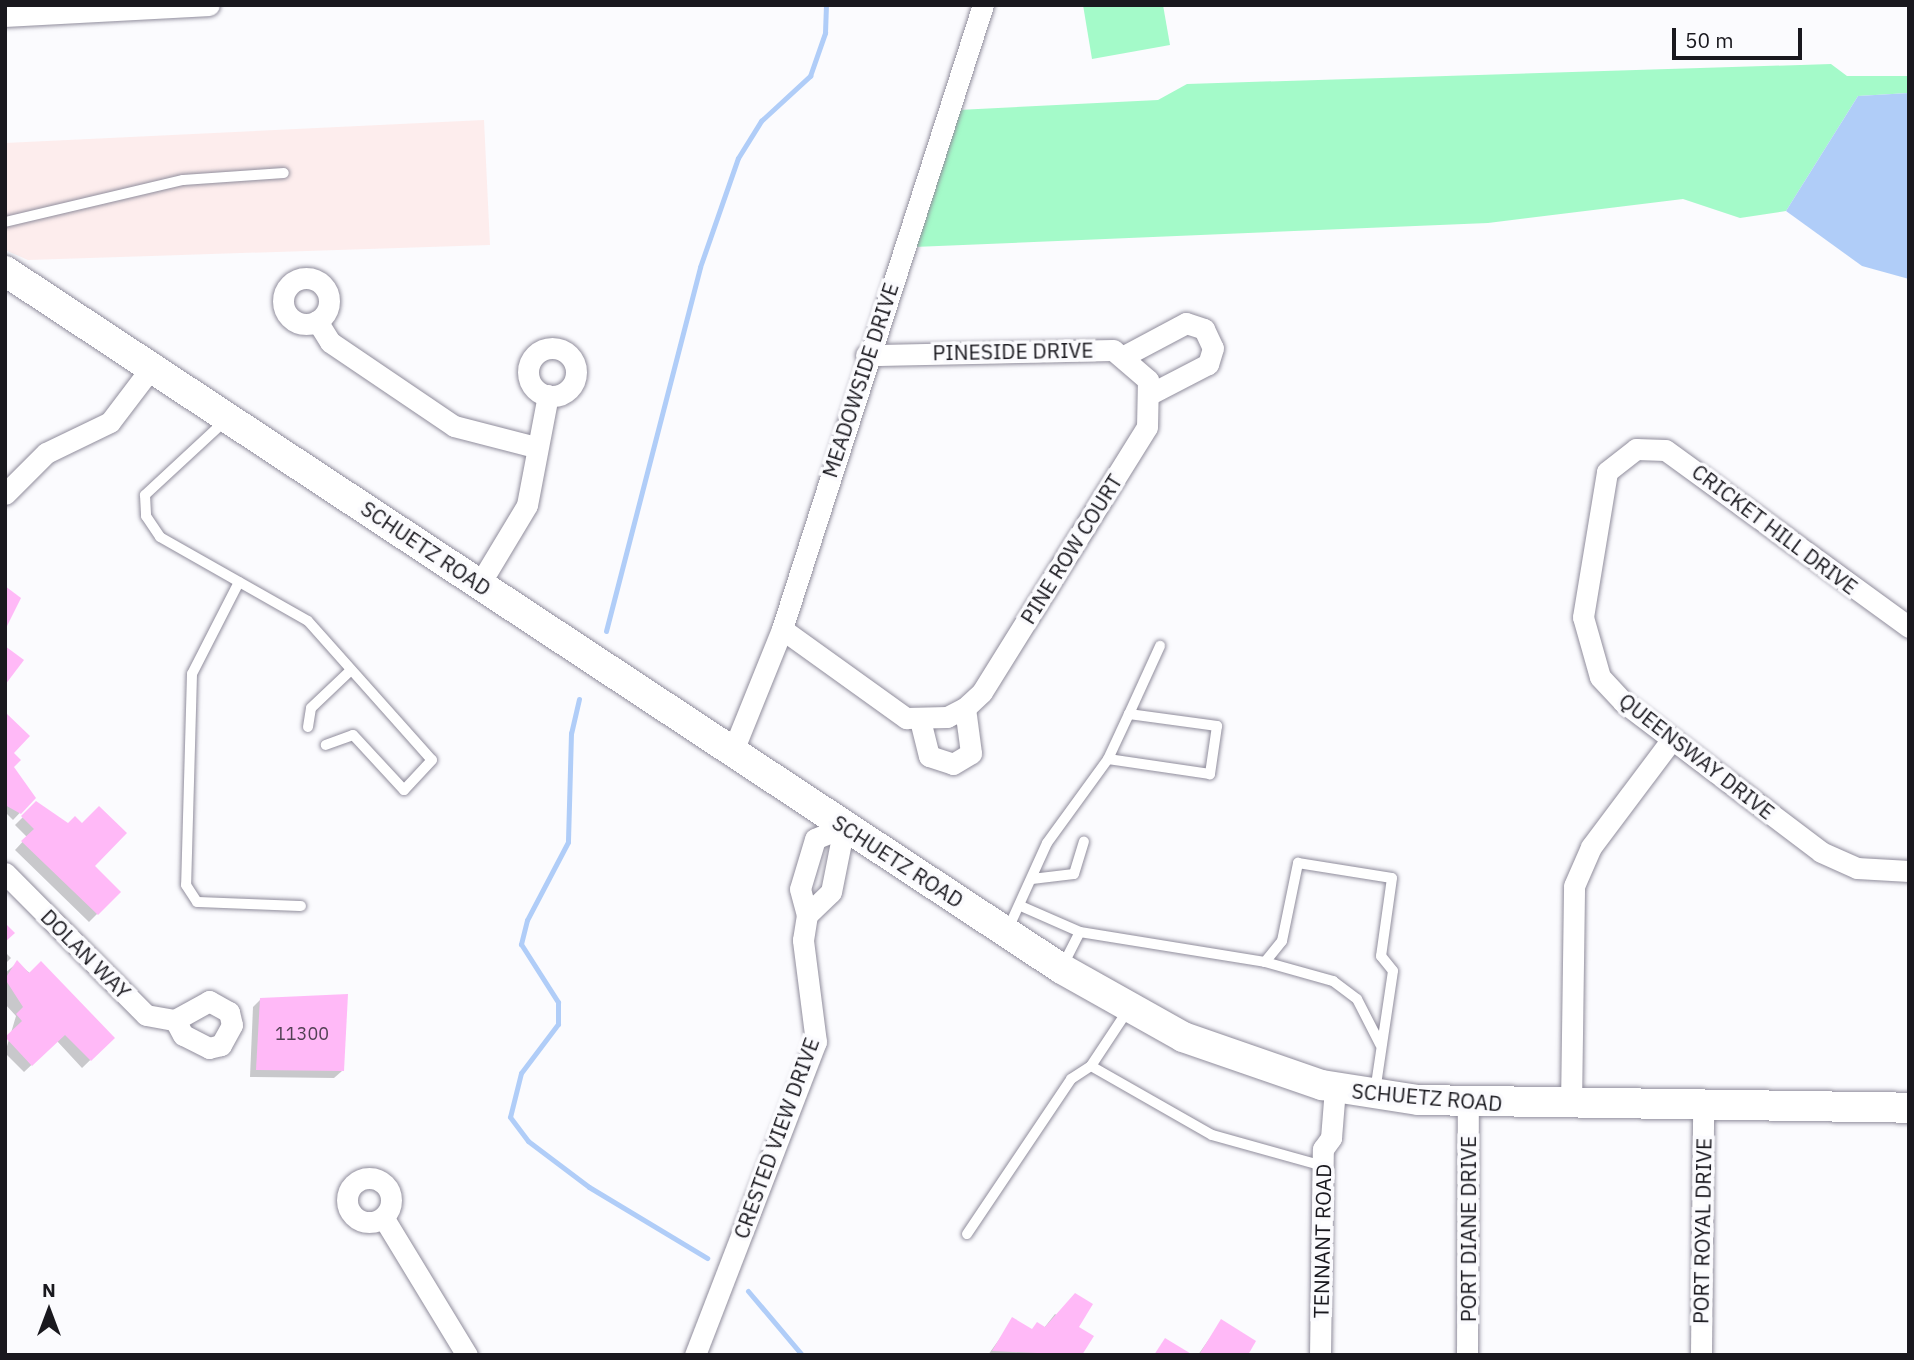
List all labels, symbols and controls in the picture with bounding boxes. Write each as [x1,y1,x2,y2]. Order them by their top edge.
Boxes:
scale bar [1676,14,1806,58]
text: 50 m [1685,26,1734,54]
street label: MEADOWSIDE DRIVE [817,279,903,481]
street label: PINESIDE DRIVE [932,337,1094,365]
street label: CRICKET HILL DRIVE [1687,459,1863,599]
street label: PINE ROW COURT [1015,469,1127,629]
street label: SCHUETZ ROAD [356,495,496,601]
street label: QUEENSWAY DRIVE [1614,688,1780,824]
street label: SCHUETZ ROAD [828,809,968,913]
street label: DOLAN WAY [36,904,136,1004]
house number: 11300 [275,1023,329,1045]
street label: CRESTED VIEW DRIVE [728,1034,824,1242]
street label: SCHUETZ ROAD [1351,1078,1503,1116]
street label: PORT DIANE DRIVE [1455,1136,1481,1322]
street label: PORT ROYAL DRIVE [1688,1138,1716,1324]
street label: TENNANT ROAD [1308,1164,1336,1318]
north arrow [14,1276,84,1346]
text: N [42,1278,56,1302]

